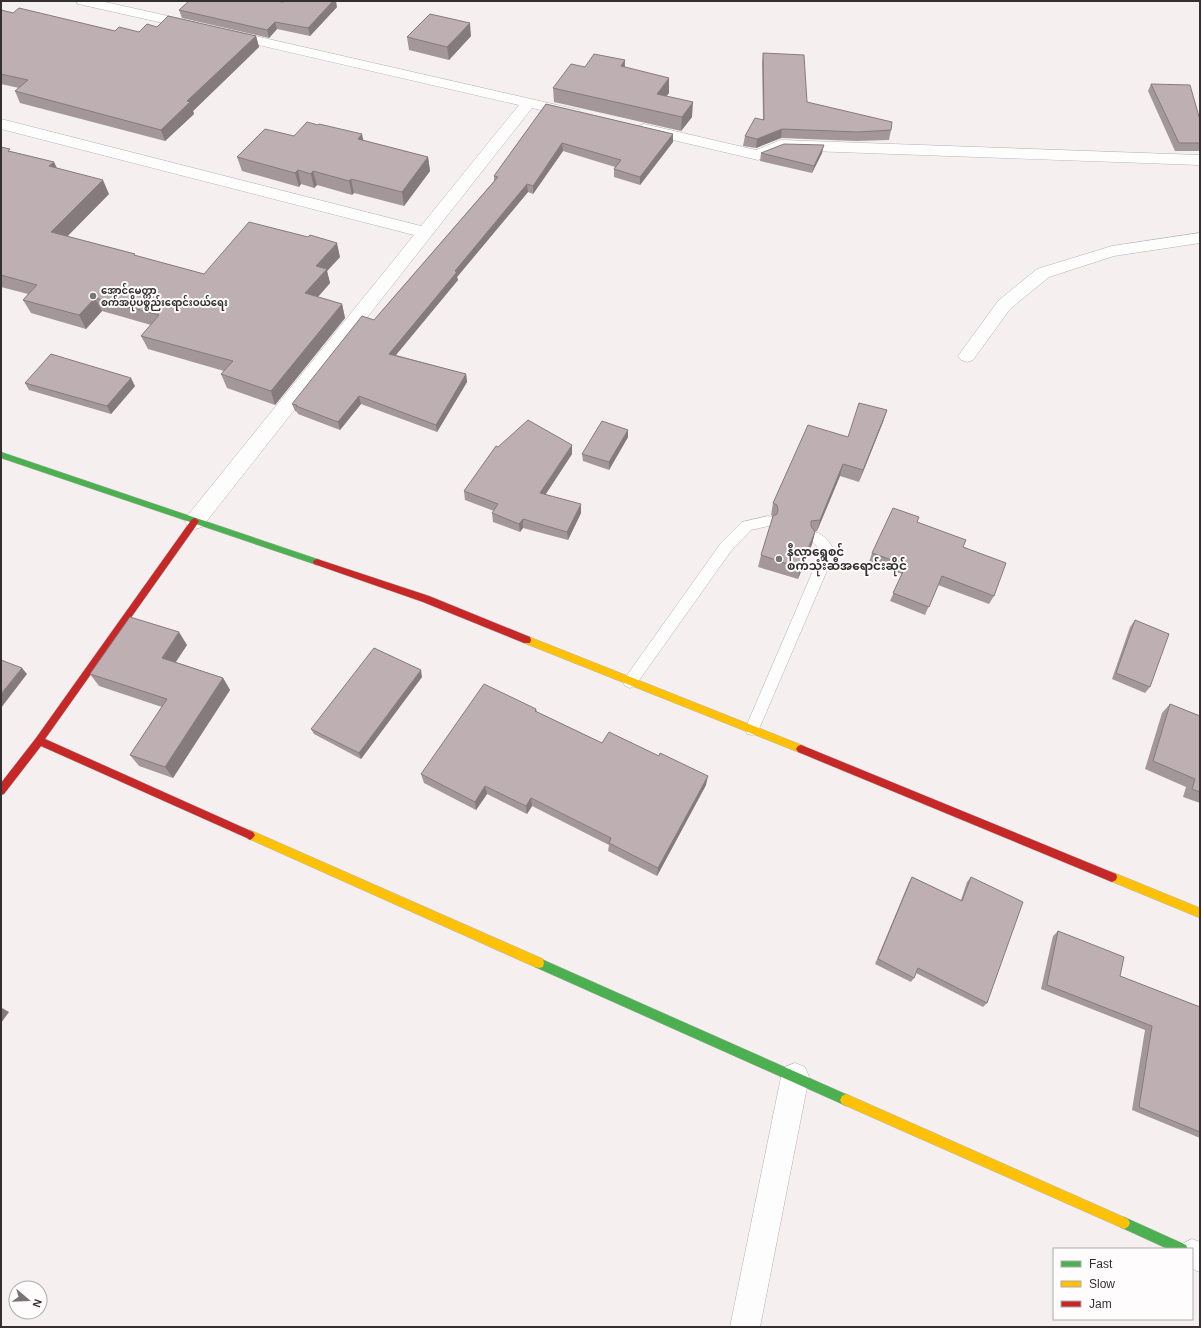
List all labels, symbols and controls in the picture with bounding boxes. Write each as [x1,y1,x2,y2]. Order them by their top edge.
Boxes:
place label: အောင်မေတ္တာ စက်အပိုပစ္စည်းရောင်းဝယ်ရေး [101,283,228,312]
marker: အောင်မေတ္တာ စက်အပိုပစ္စည်းရောင်းဝယ်ရေး [88,291,98,301]
place label: နီလာရွှေစင် စက်သုံးဆီအရောင်းဆိုင် [787,542,907,577]
marker: နီလာရွှေစင် စက်သုံးဆီအရောင်းဆိုင် [774,554,784,564]
legend [1053,1248,1193,1320]
text: Fast [1089,1257,1113,1271]
text: Slow [1089,1277,1115,1291]
north arrow [8,1280,48,1320]
text: Jam [1089,1297,1112,1311]
text: N [30,1298,44,1309]

